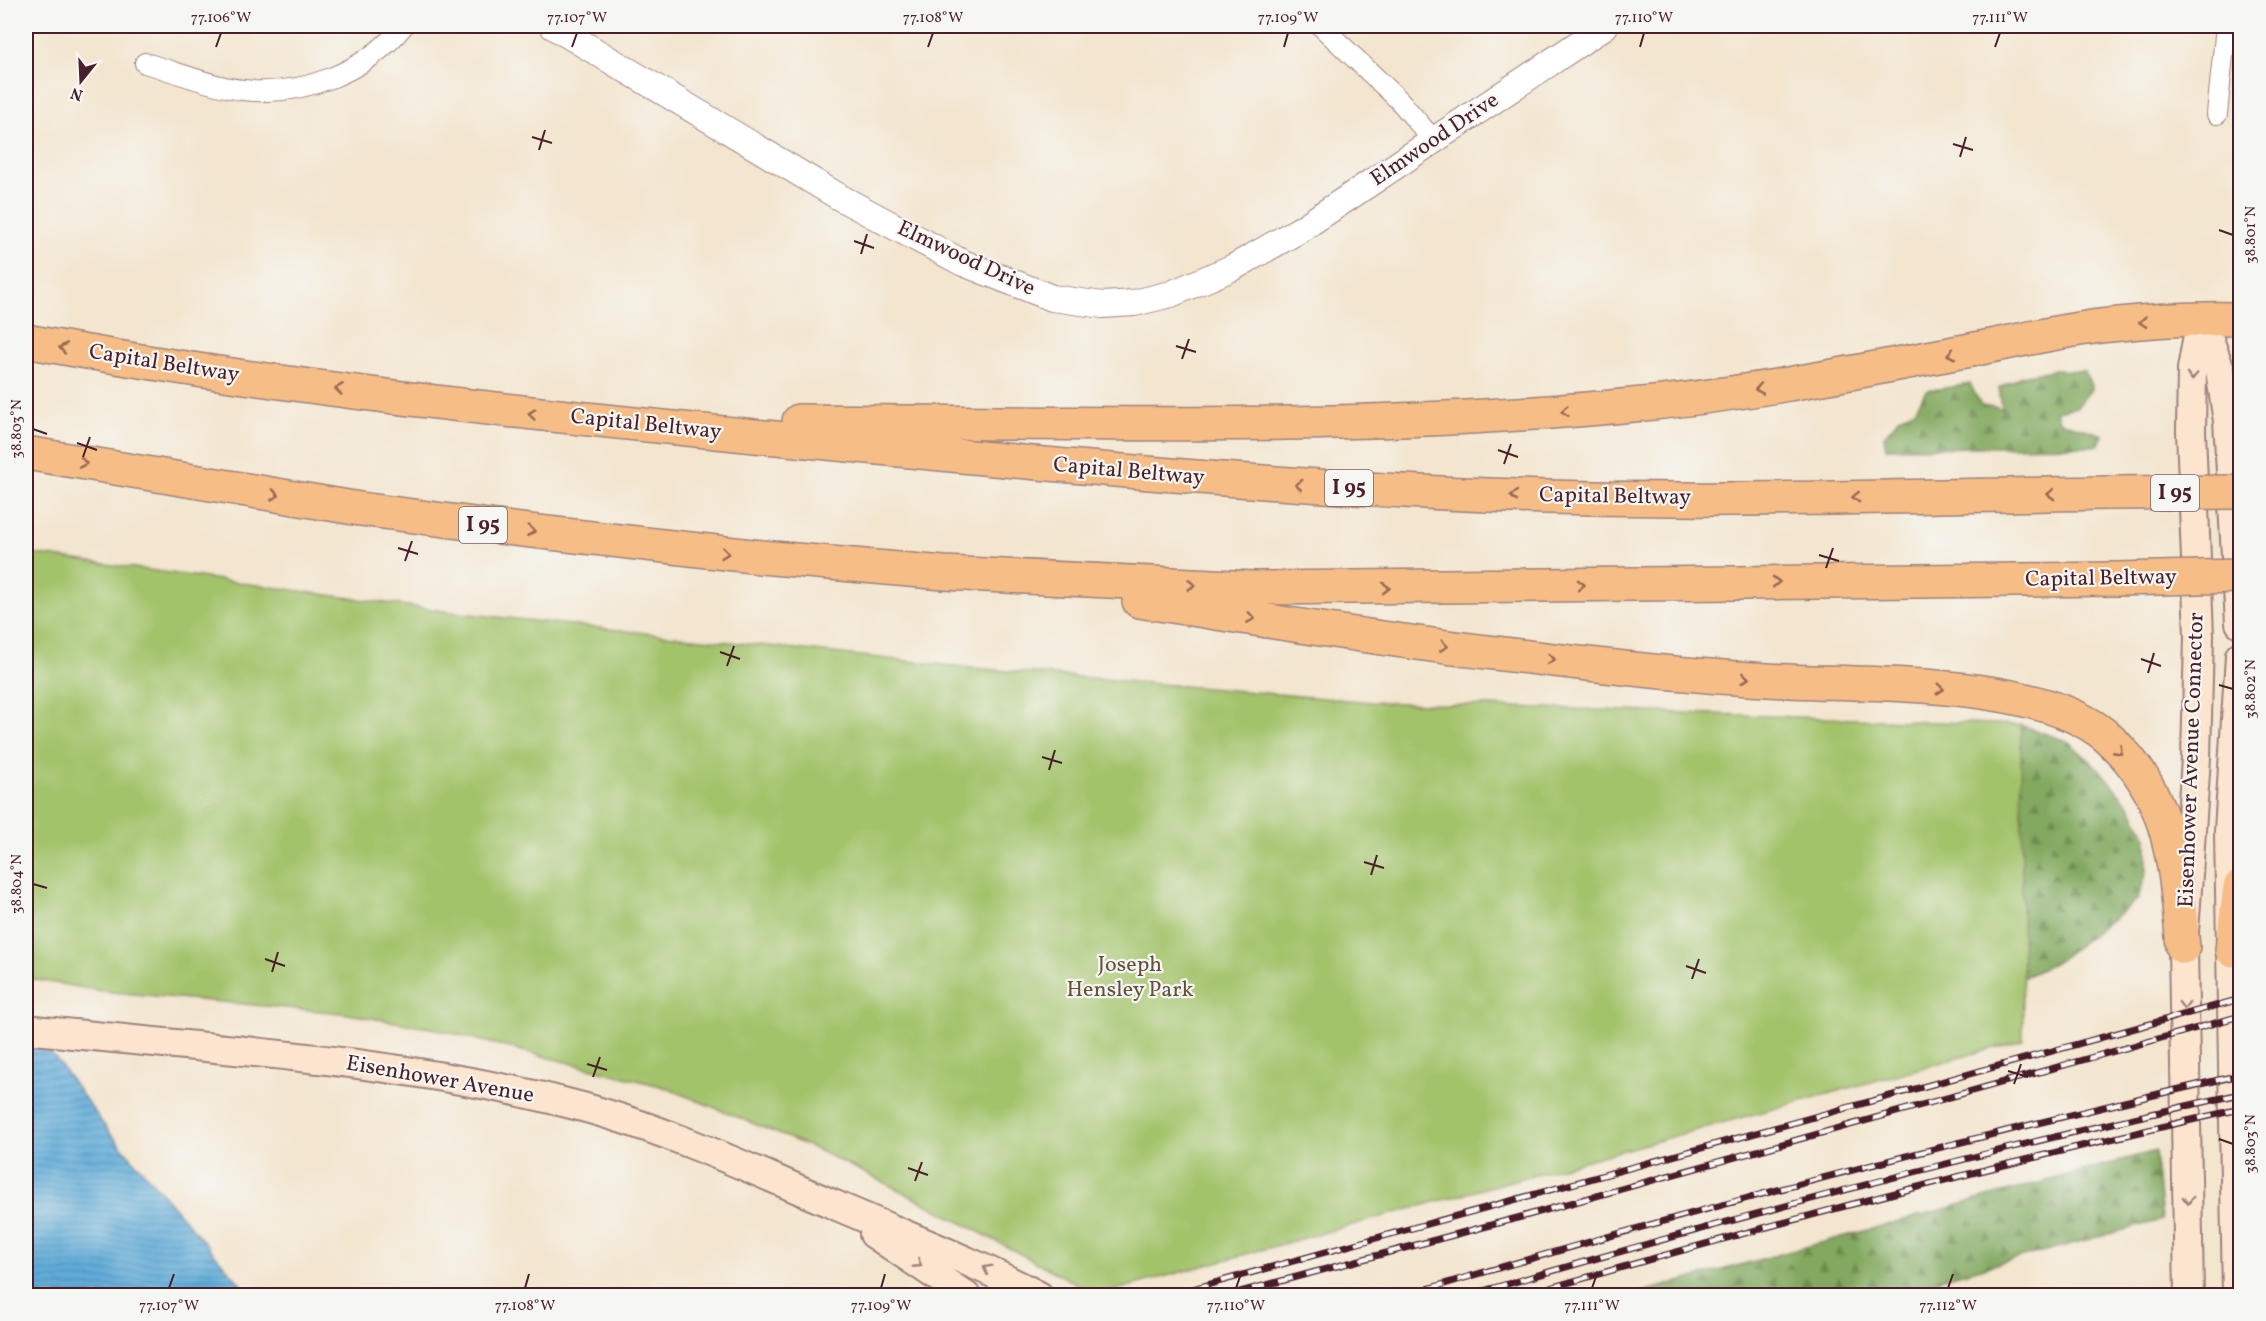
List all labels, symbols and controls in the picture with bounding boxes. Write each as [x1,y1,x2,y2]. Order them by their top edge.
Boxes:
text: 77.106°W [191,8,251,29]
text: 77.107°W [547,8,607,29]
text: 77.108°W [903,8,963,29]
text: 77.109°W [1258,8,1318,29]
text: 77.110°W [1615,8,1673,29]
text: 77.111°W [1972,8,2028,29]
north arrow [51,51,111,111]
text: N [68,81,86,106]
street label: Elmwood Drive [1365,85,1505,195]
text: 38.801°N [2241,206,2262,264]
street label: Elmwood Drive [892,213,1040,305]
one-way arrow [2139,316,2148,329]
street label: Capital Beltway [87,337,242,391]
one-way arrow [58,342,68,355]
one-way arrow [1946,347,1956,360]
one-way arrow [2186,372,2199,381]
one-way arrow [1754,382,1764,394]
one-way arrow [334,383,344,395]
text: 38.803°N [7,399,28,459]
street label: Capital Beltway [569,402,723,448]
one-way arrow [1561,404,1570,417]
one-way arrow [528,408,537,420]
street label: Capital Beltway [1052,450,1206,494]
one-way arrow [78,456,88,469]
road number: I 95 [1325,470,1373,506]
road number: I 95 [2151,475,2199,511]
one-way arrow [1294,478,1303,491]
street label: Capital Beltway [1539,480,1691,514]
one-way arrow [2047,488,2056,500]
one-way arrow [271,489,280,501]
one-way arrow [1510,490,1519,502]
one-way arrow [1852,491,1861,503]
road number: I 95 [459,507,507,543]
one-way arrow [526,525,535,537]
one-way arrow [720,547,729,559]
street label: Capital Beltway [2025,562,2177,596]
one-way arrow [1772,576,1781,588]
one-way arrow [1187,578,1196,591]
one-way arrow [1577,579,1586,591]
one-way arrow [1382,582,1391,594]
one-way arrow [1247,611,1256,623]
street label: Eisenhower Avenue Connector [2171,612,2213,908]
one-way arrow [1440,639,1449,651]
one-way arrow [1547,652,1556,665]
text: 38.802°N [2241,659,2262,719]
one-way arrow [1741,671,1750,684]
one-way arrow [1936,682,1945,694]
one-way arrow [2112,744,2123,754]
text: 38.804°N [7,854,28,914]
park label: Joseph Hensley Park [1067,950,1193,1006]
one-way arrow [2178,1001,2191,1010]
street label: Eisenhower Avenue [344,1048,536,1112]
text: 38.803°N [2241,1114,2262,1174]
one-way arrow [2181,1196,2194,1205]
one-way arrow [912,1256,922,1268]
one-way arrow [982,1264,993,1276]
text: 77.107°W [139,1296,199,1317]
text: 77.108°W [495,1296,555,1317]
text: 77.109°W [851,1296,911,1317]
text: 77.110°W [1207,1296,1265,1317]
text: 77.111°W [1564,1296,1620,1317]
text: 77.112°W [1919,1296,1977,1317]

